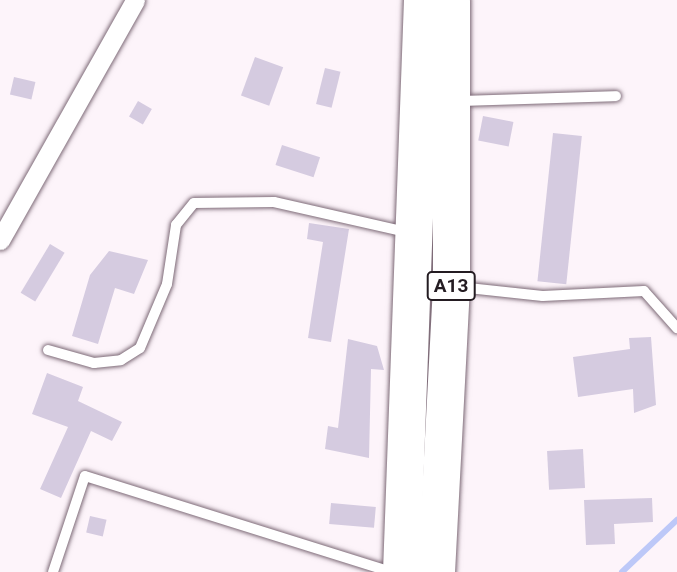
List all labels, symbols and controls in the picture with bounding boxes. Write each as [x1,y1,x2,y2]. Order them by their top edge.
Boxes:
road number: A13 [426,270,476,302]

